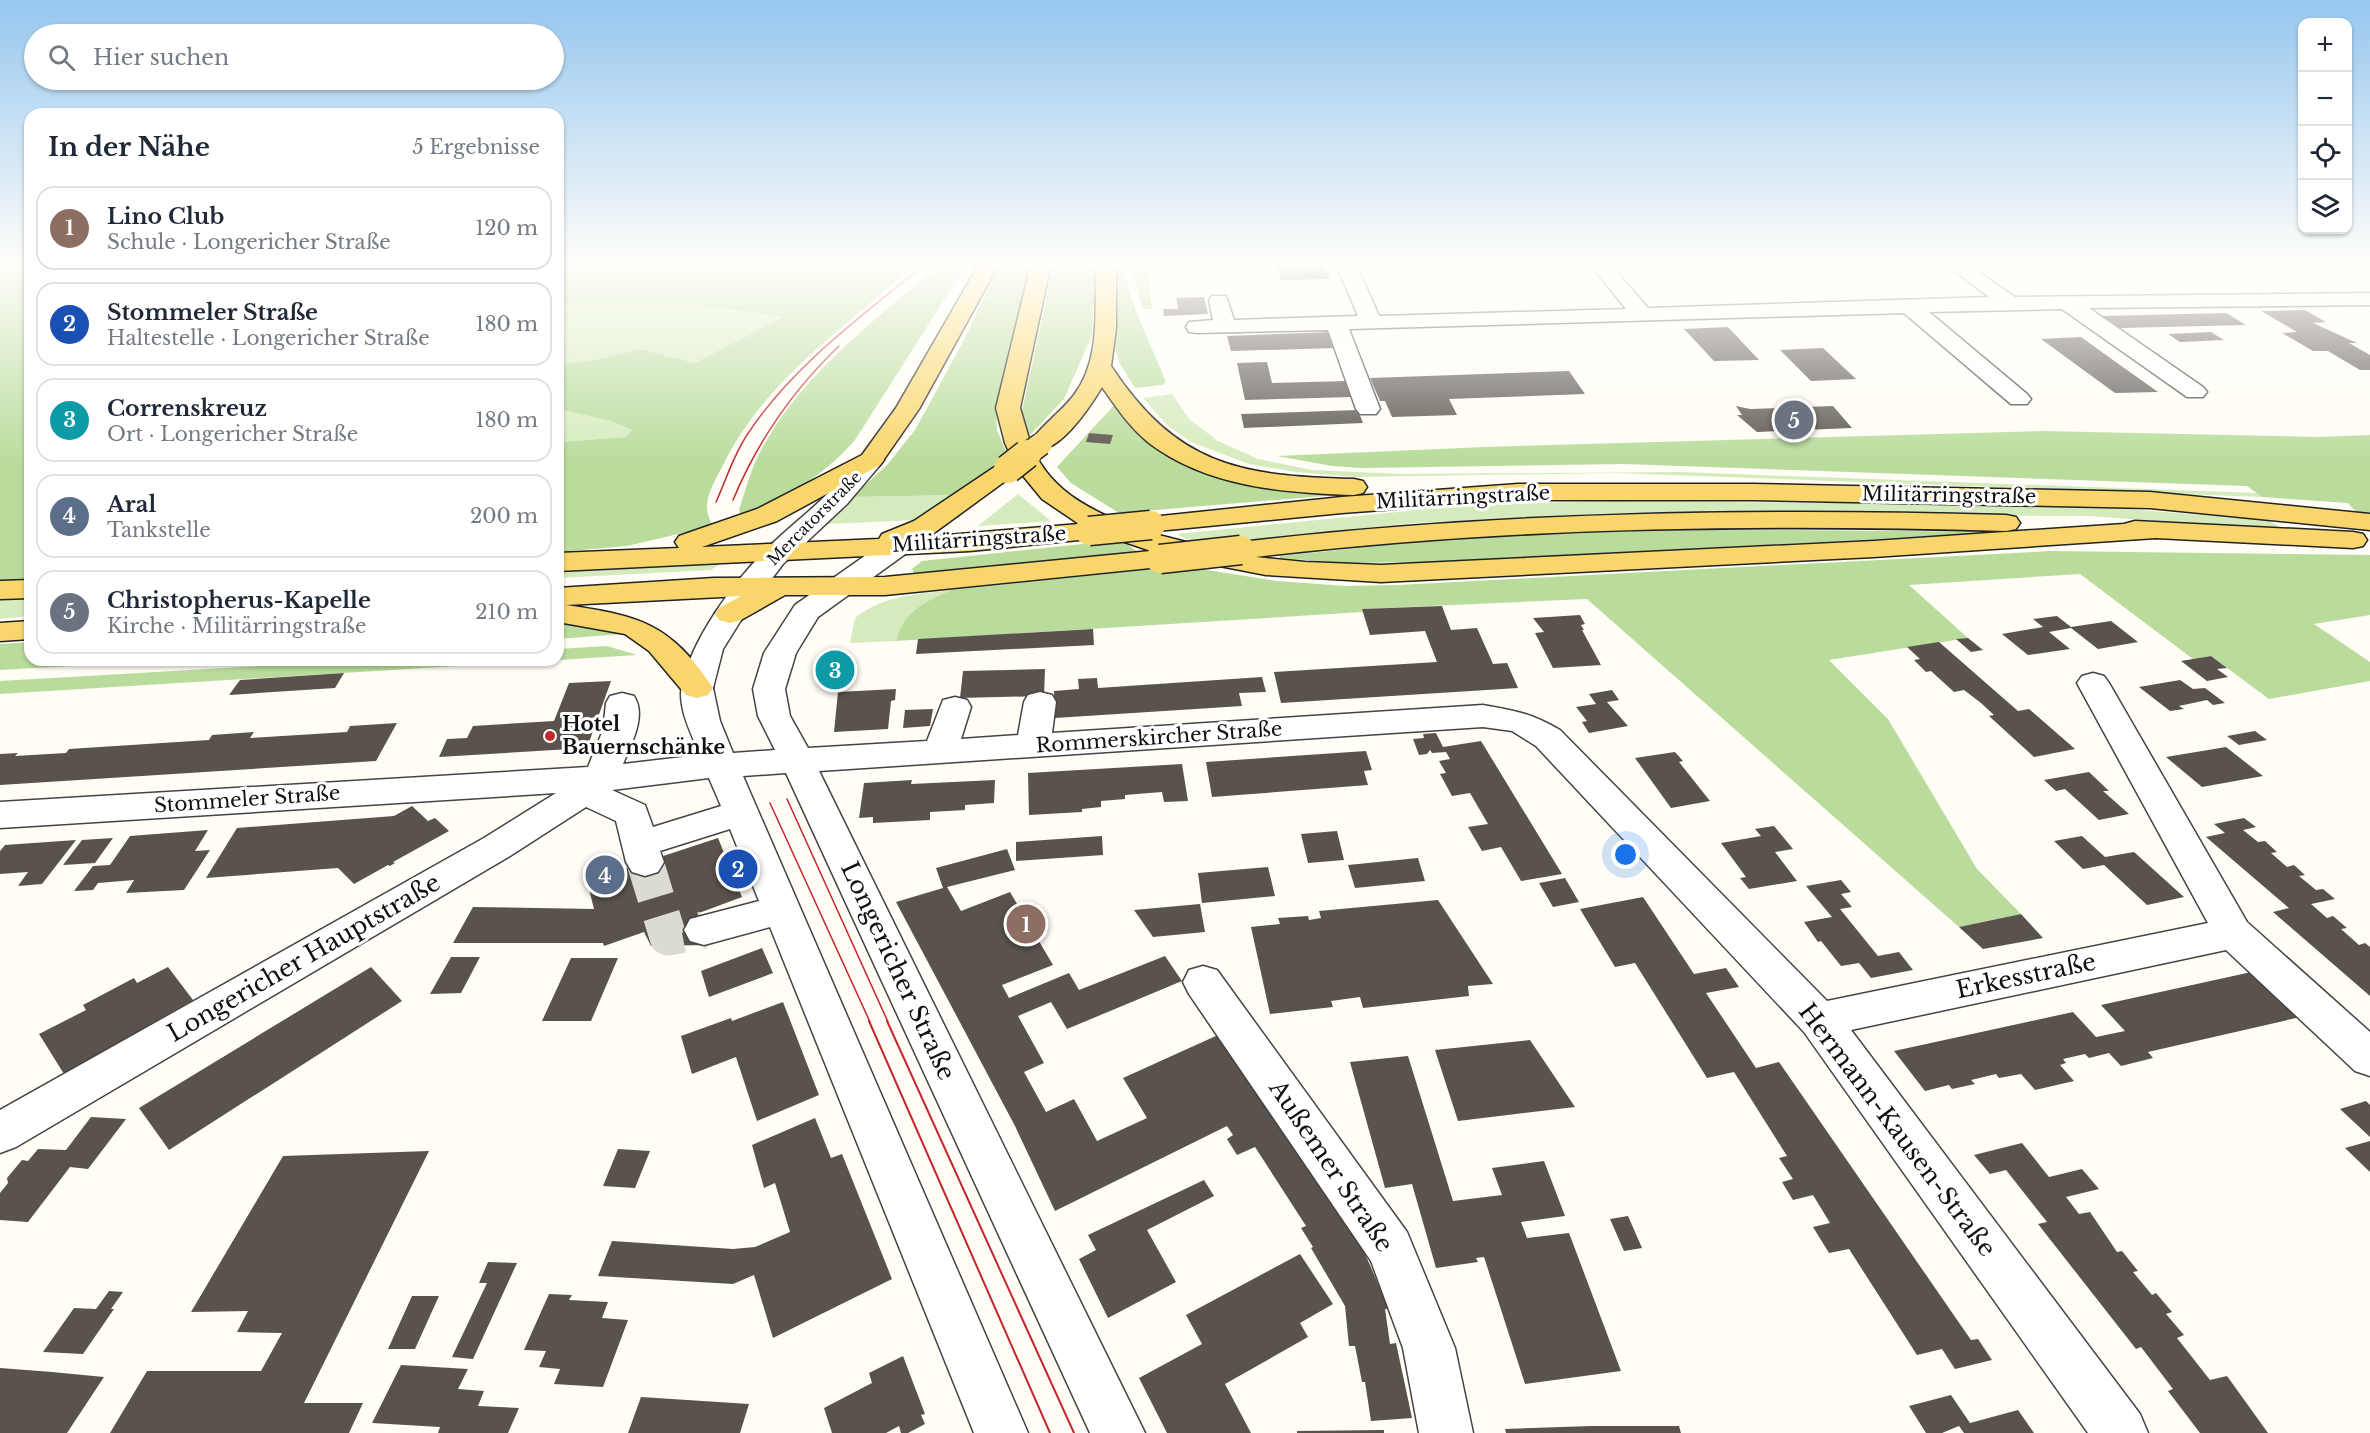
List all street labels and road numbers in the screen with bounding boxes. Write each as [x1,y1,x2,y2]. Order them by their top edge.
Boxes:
street label: Mercatorstraße [763,467,865,569]
street label: Militärringstraße [1375,480,1551,514]
street label: Militärringstraße [1861,481,2037,509]
street label: Militärringstraße [891,521,1067,557]
street label: Rommerskircher Straße [1035,716,1283,758]
street label: Stommeler Straße [153,781,341,817]
street label: Longericher Straße [835,857,962,1085]
street label: Longericher Hauptstraße [162,868,445,1048]
street label: Erkesstraße [1953,947,2098,1004]
street label: Hermann-Kausen-Straße [1793,997,2002,1262]
street label: Außemer Straße [1263,1073,1400,1257]

